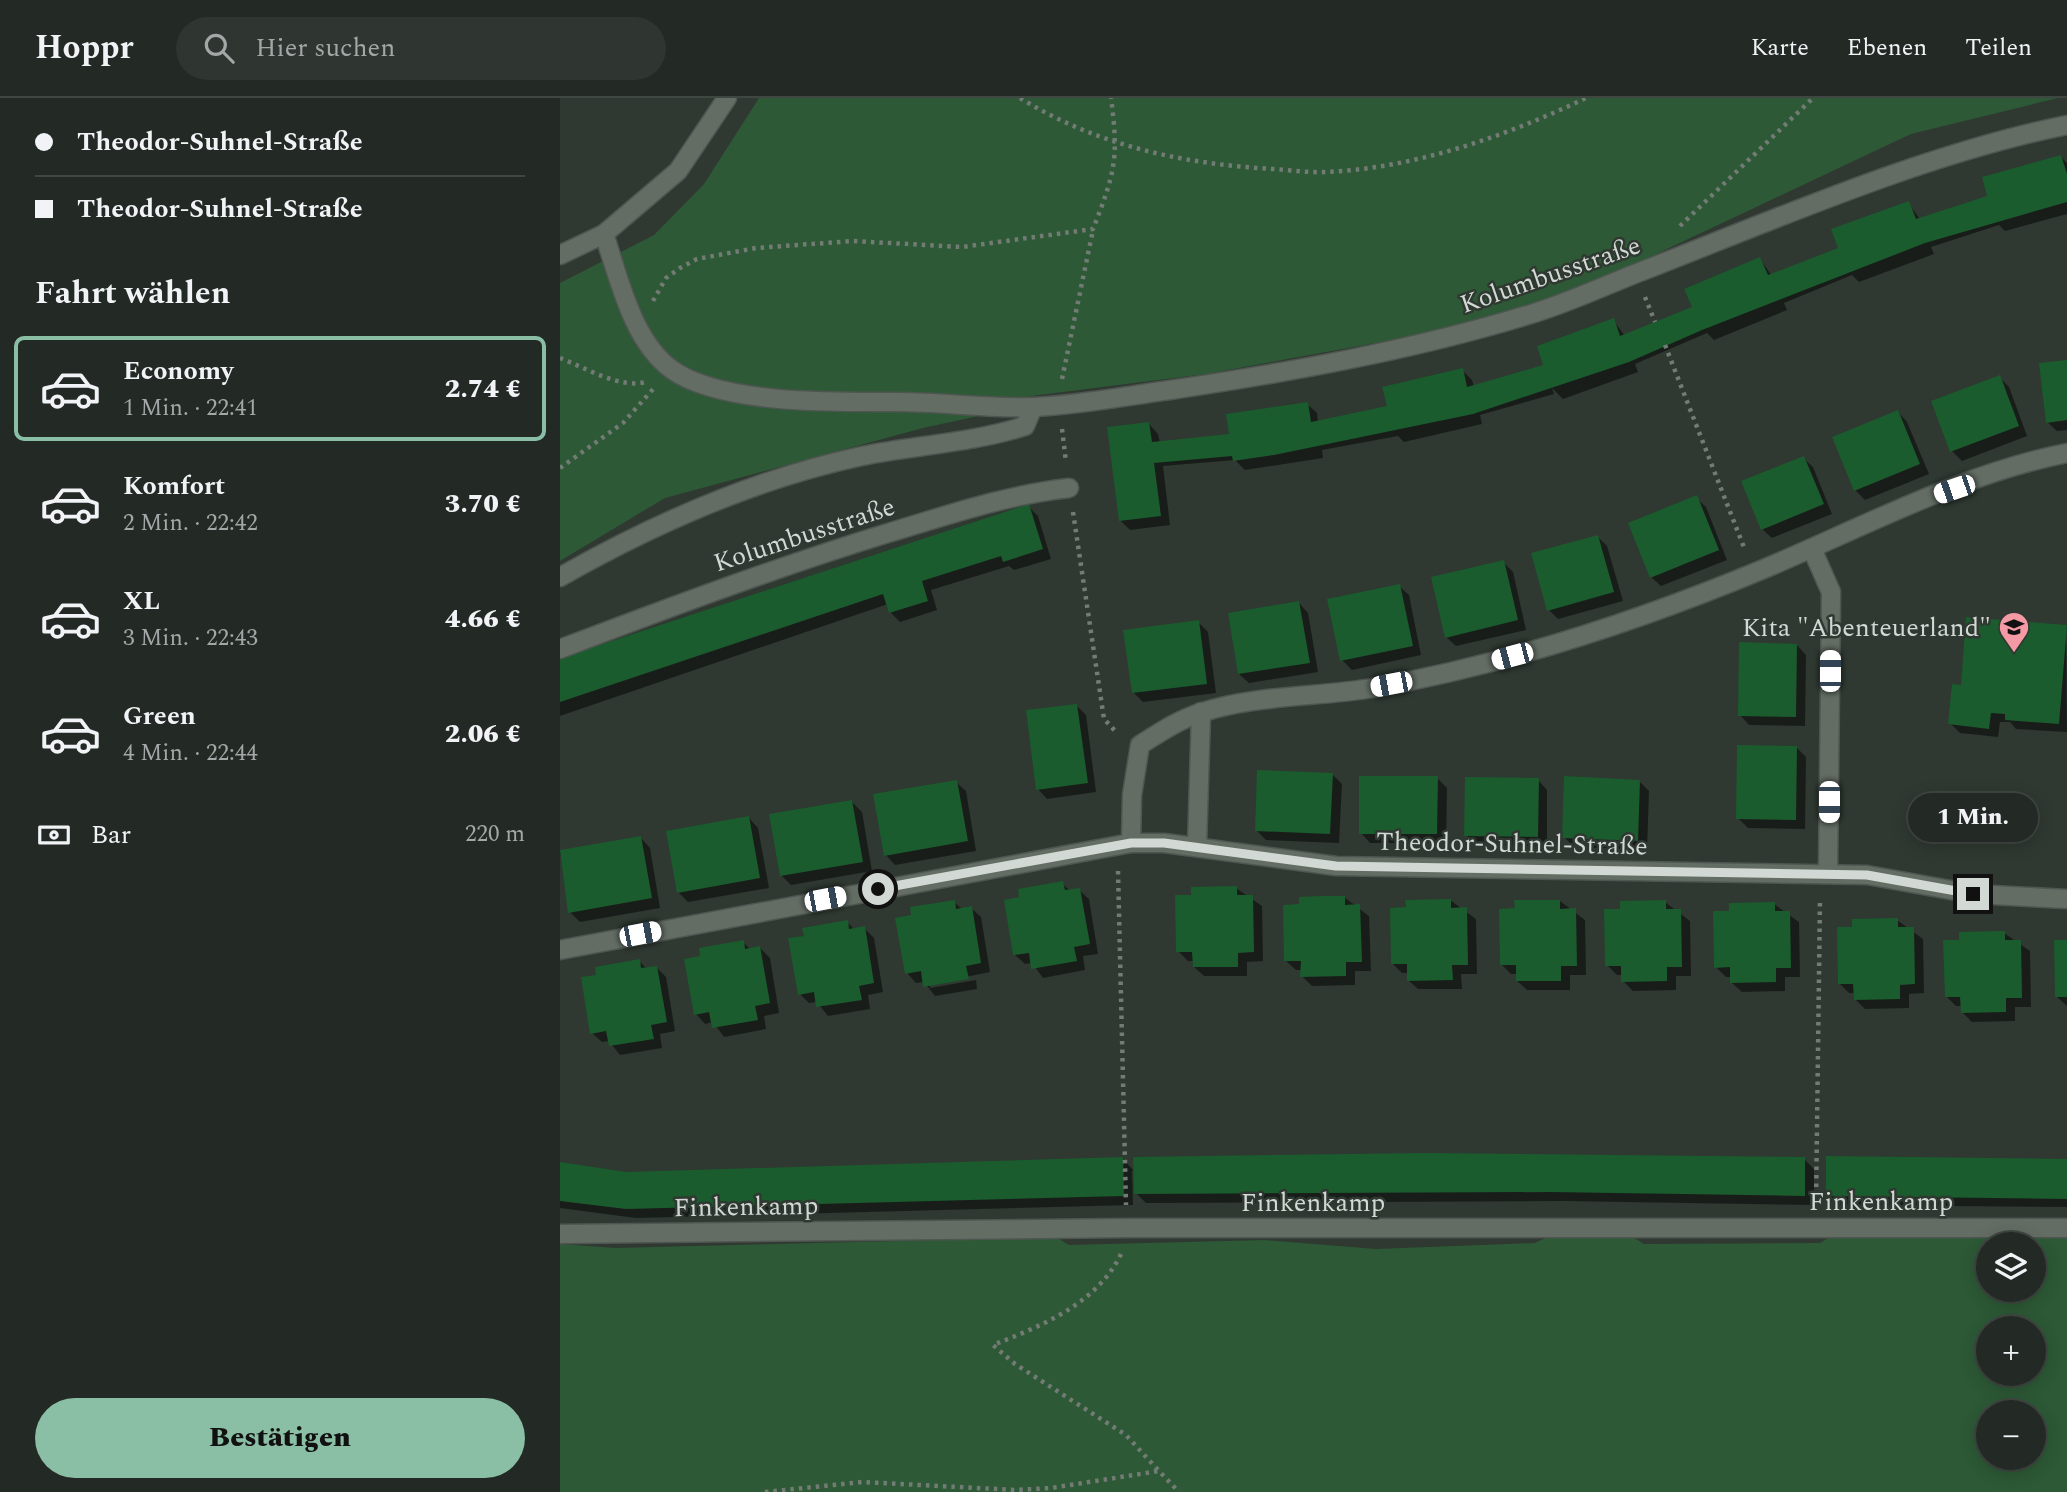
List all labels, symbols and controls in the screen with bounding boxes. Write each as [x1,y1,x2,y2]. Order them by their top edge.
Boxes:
search box [176,17,666,80]
text: Hoppr [35,23,134,73]
text: Hier suchen [256,28,395,68]
icon: search [200,29,238,67]
text: Karte [1751,30,1809,66]
text: Ebenen [1847,30,1927,66]
text: Teilen [1965,30,2032,66]
text: Theodor-Suhnel-Straße [77,122,363,162]
text: Theodor-Suhnel-Straße [77,189,363,229]
street label: Kolumbusstraße [1455,225,1646,325]
text: Fahrt wählen [35,269,230,318]
text: Economy [123,351,233,391]
icon: car [39,357,102,420]
text: 2.74 € [445,369,521,409]
text: 1 Min. · 22:41 [123,391,258,426]
text: Komfort [123,466,225,506]
icon: car [39,472,102,535]
car [1931,472,1978,506]
text: 3.70 € [445,484,521,524]
street label: Kolumbusstraße [708,487,900,583]
text: 2 Min. · 22:42 [123,506,258,541]
text: XL [123,581,160,621]
icon: car [39,587,102,650]
text: 4.66 € [445,599,521,639]
place label: Kita "Abenteuerland" [1742,608,1991,648]
school or university icon: Kita "Abenteuerland" [1997,610,2031,654]
text: 3 Min. · 22:43 [123,621,258,656]
car [1489,640,1536,672]
car [1820,650,1841,692]
car [1369,670,1414,698]
text: Green [123,696,196,736]
icon: car [39,702,102,765]
text: 2.06 € [445,714,521,754]
text: 4 Min. · 22:44 [123,736,258,771]
car [1819,781,1840,823]
callout: 1 Min. [1908,792,2038,842]
text: 1 Min. [1937,800,2009,835]
text: Bar [91,815,131,855]
icon: cash [35,816,73,854]
text: 220 m [465,817,525,852]
street label: Theodor-Suhnel-Straße [1376,822,1648,866]
route start [862,873,894,905]
route end [1957,878,1989,910]
car [803,885,848,913]
car [618,920,663,948]
street label: Finkenkamp [1809,1182,1953,1222]
street label: Finkenkamp [1241,1183,1385,1223]
street label: Finkenkamp [673,1186,819,1228]
map controls [1976,1232,2046,1470]
button: layers [1976,1232,2046,1302]
button: + [1976,1316,2046,1386]
button: Bestätigen [35,1398,525,1478]
button: − [1976,1400,2046,1470]

